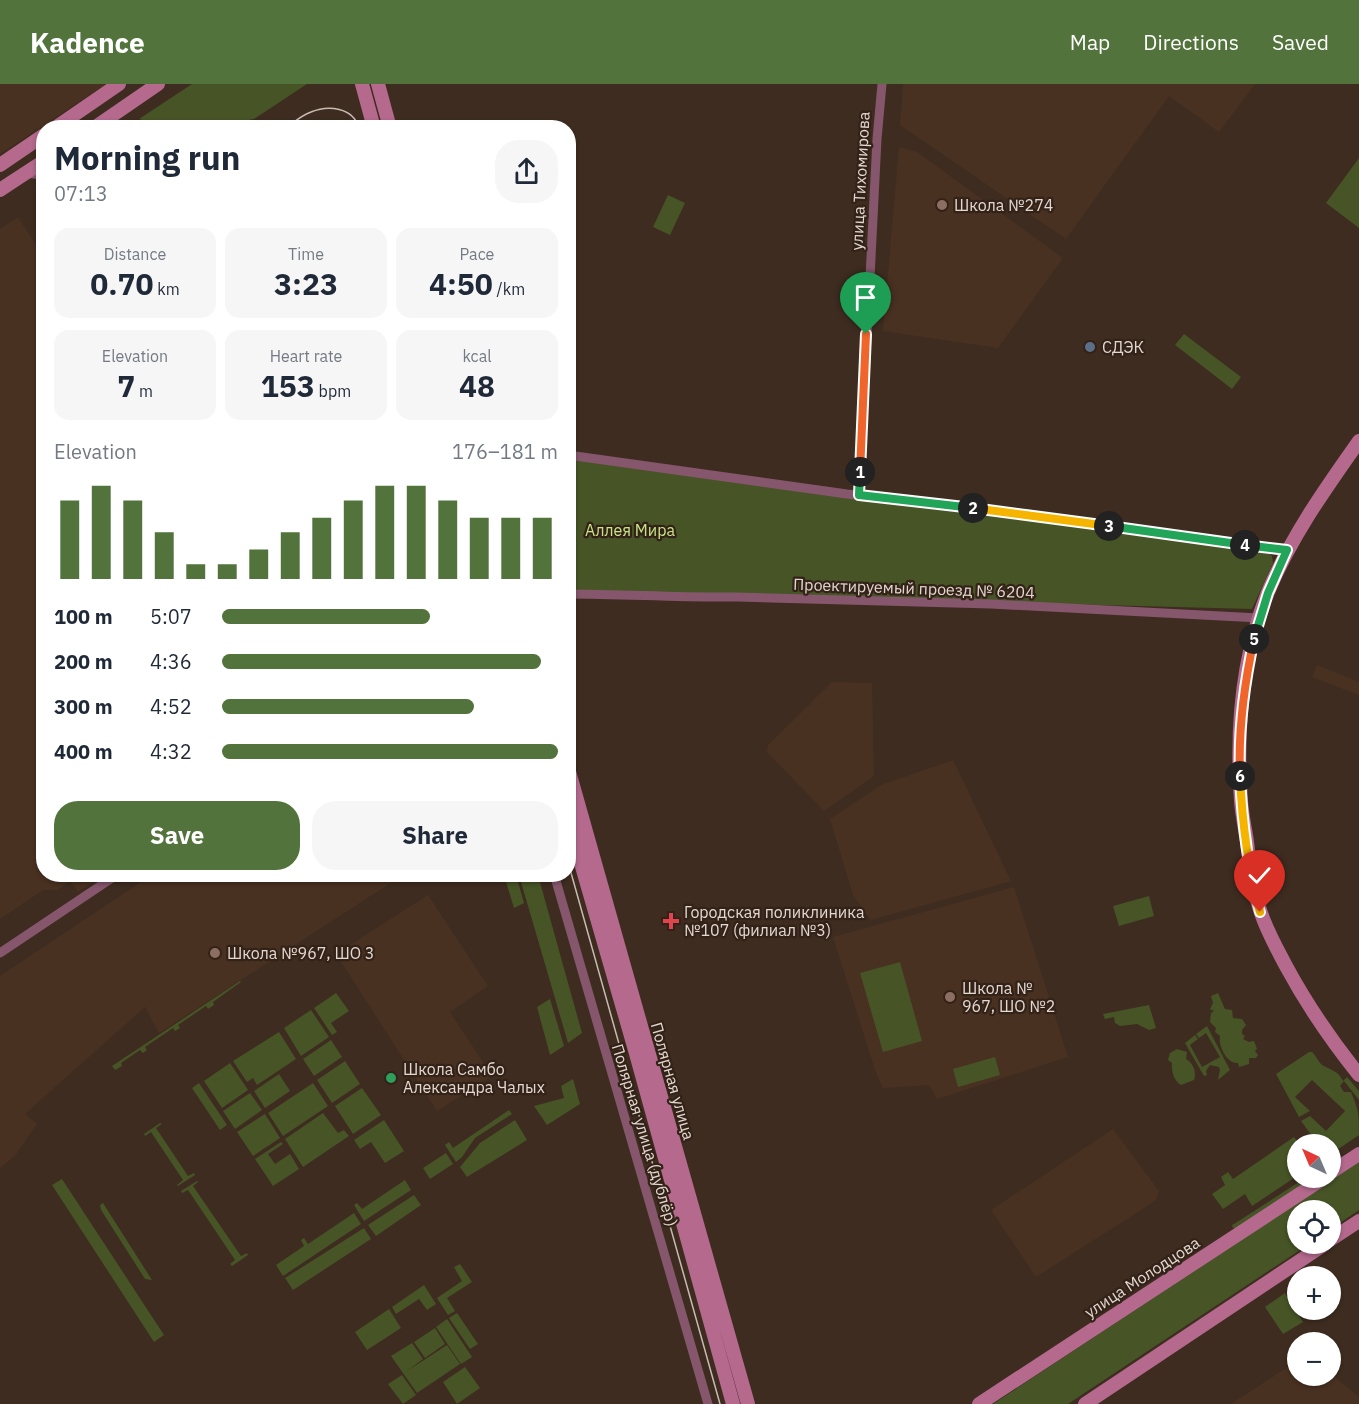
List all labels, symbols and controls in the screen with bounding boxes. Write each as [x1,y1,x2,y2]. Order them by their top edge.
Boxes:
text: Kadence [30,24,145,61]
text: Map [1070,28,1110,56]
text: Directions [1143,28,1239,56]
text: Saved [1272,28,1329,56]
street label: улица Тихомирова [846,111,874,251]
text: Morning run [54,136,240,179]
button: share [495,140,558,203]
text: 07:13 [54,180,108,207]
place label: Школа №274 [954,195,1053,215]
marker: Школа №274 [935,198,949,212]
text: Distance [104,244,166,264]
text: Time [288,244,324,264]
text: Pace [460,244,494,264]
text: 0.70 [90,264,154,303]
text: 3:23 [274,264,338,303]
text: 4:50 [429,264,493,303]
pin [840,272,891,334]
text: km [154,279,180,299]
text: /km [493,279,525,299]
icon: arrive [849,281,882,314]
place label: СДЭК [1102,337,1144,357]
marker: СДЭК [1083,340,1097,354]
text: Elevation [102,346,168,366]
text: Heart rate [270,346,342,366]
text: kcal [462,346,492,366]
text: 7 [117,366,135,405]
text: 153 [261,366,315,405]
text: 48 [459,366,495,405]
text: m [135,381,153,401]
text: bpm [315,381,351,401]
text: Elevation [54,438,137,465]
text: 176–181 m [452,438,558,465]
pin: 1 [845,457,875,487]
text: 1 [855,462,865,482]
pin: 2 [958,493,988,523]
text: 2 [968,498,978,518]
pin: 3 [1094,511,1124,541]
text: 3 [1104,516,1114,536]
park label: Аллея Мира [585,520,675,540]
pin: 4 [1230,530,1260,560]
text: 4 [1240,535,1250,555]
street label: Проектируемый проезд № 6204 [793,574,1035,602]
text: 100 m [54,603,113,630]
text: 5:07 [150,603,192,630]
pin: 5 [1239,624,1269,654]
text: 5 [1249,629,1259,649]
text: 200 m [54,648,113,675]
text: 4:36 [150,648,192,675]
text: 300 m [54,693,113,720]
text: 4:52 [150,693,192,720]
text: 400 m [54,738,113,765]
text: 4:32 [150,738,192,765]
pin: 6 [1225,761,1255,791]
text: 6 [1235,766,1245,786]
button: Save [54,801,300,870]
button: Share [312,801,558,870]
pin [1234,850,1285,912]
icon: check [1243,859,1276,892]
place label: Городская поликлиника №107 (филиал №3) [684,902,865,940]
marker: Городская поликлиника №107 (филиал №3) [662,912,680,930]
place label: Школа №967, ШО 3 [227,943,374,963]
marker: Школа №967, ШО 3 [208,946,222,960]
place label: Школа № 967, ШО №2 [962,978,1055,1016]
marker: Школа № 967, ШО №2 [943,990,957,1004]
street label: Полярная улица [647,1020,699,1143]
street label: Полярная улица (дублёр) [608,1041,682,1229]
place label: Школа Самбо Александра Чалых [403,1059,545,1097]
marker: Школа Самбо Александра Чалых [384,1071,398,1085]
north arrow [1287,1134,1341,1188]
map controls [1287,1134,1341,1386]
button: locate [1287,1200,1341,1254]
street label: улица Молодцова [1081,1232,1204,1322]
button: + [1287,1266,1341,1320]
button: − [1287,1332,1341,1386]

